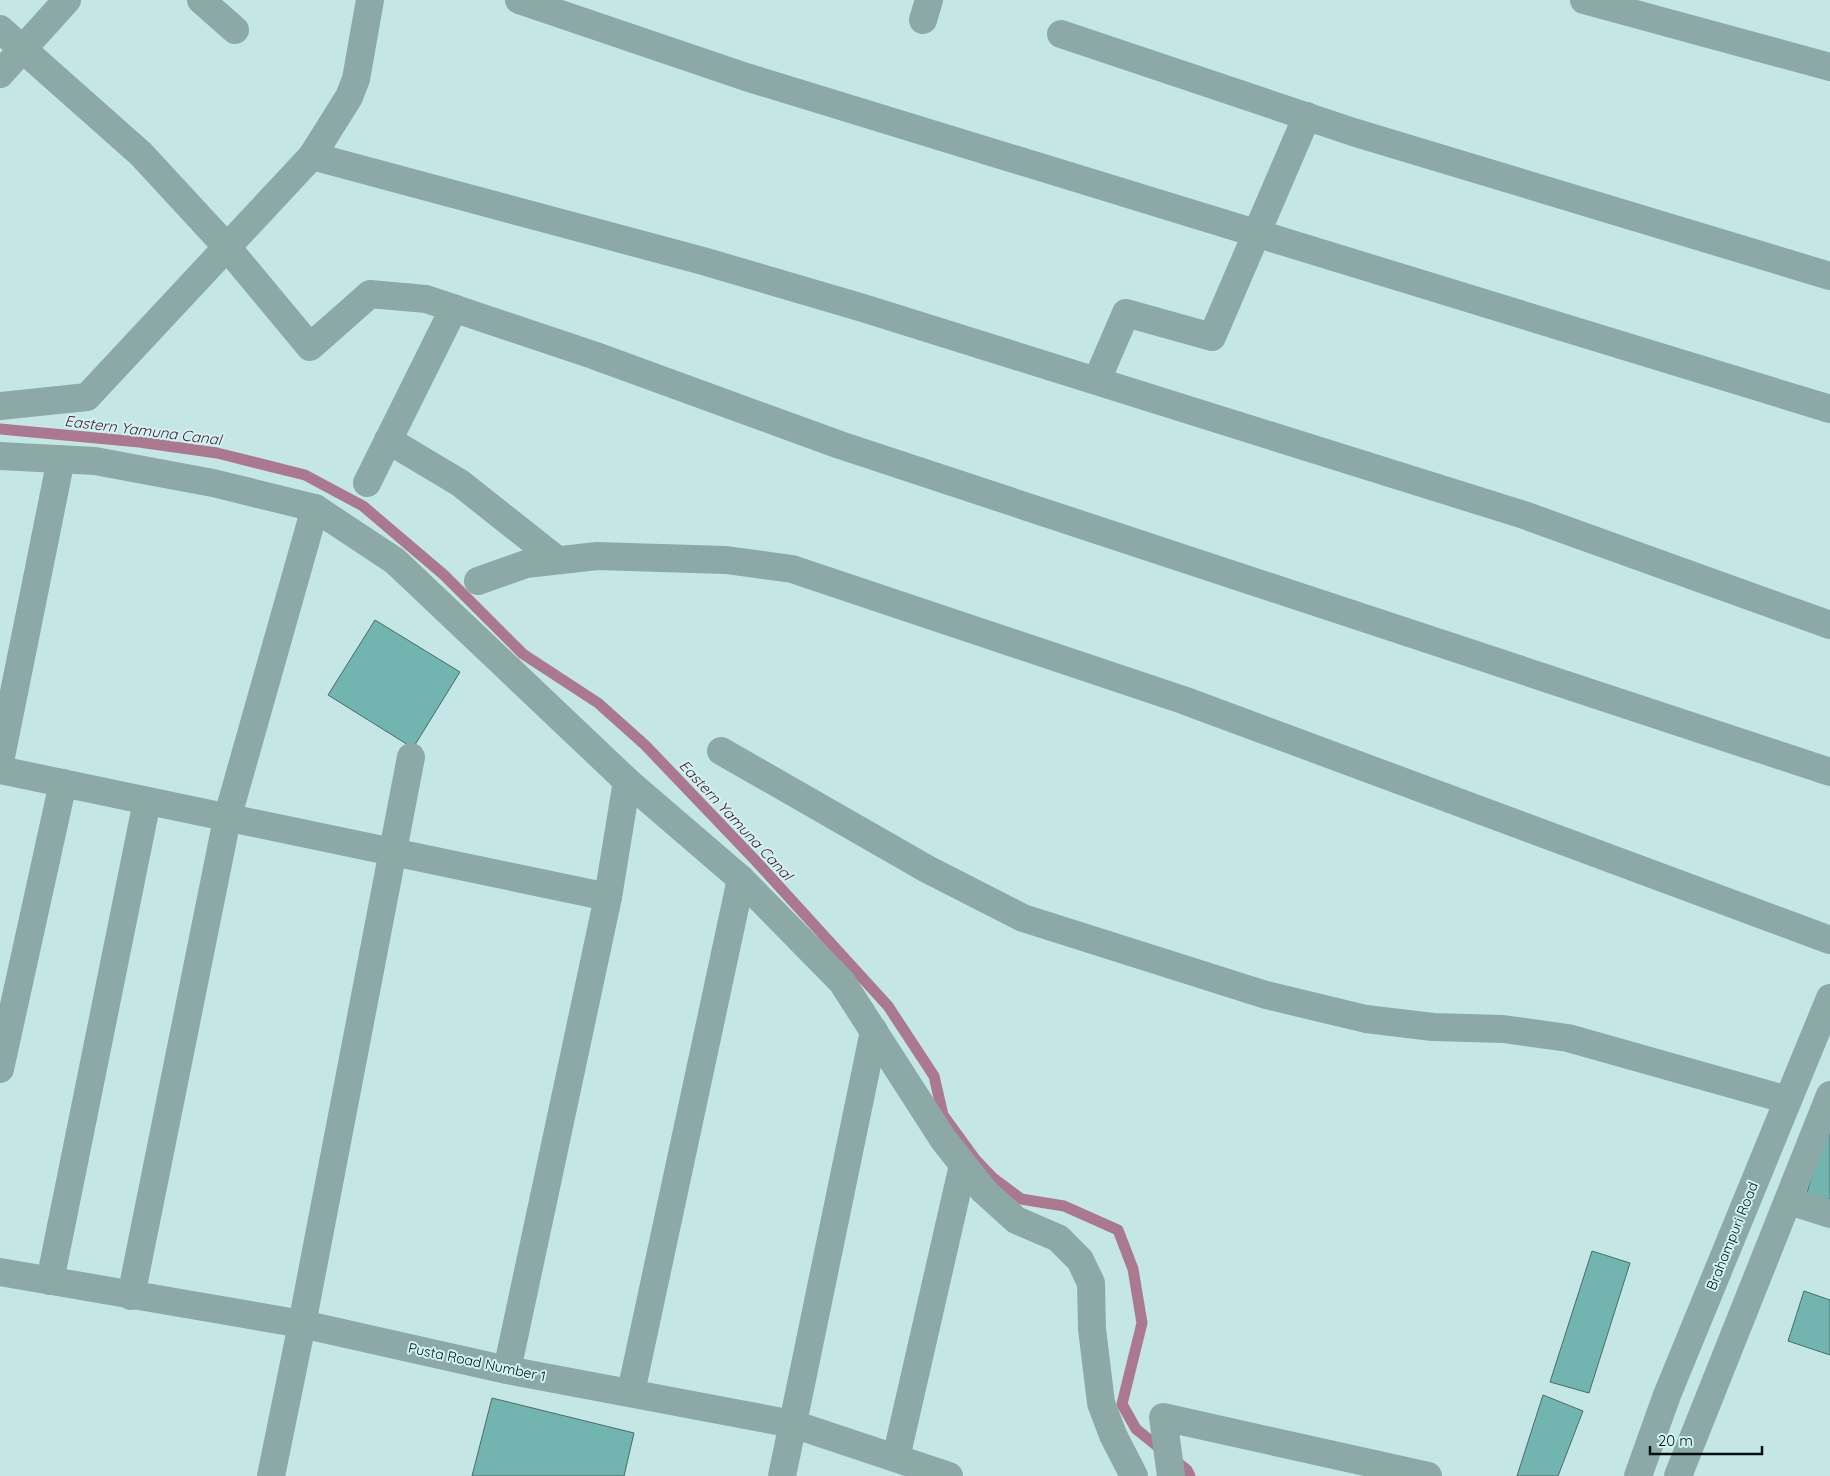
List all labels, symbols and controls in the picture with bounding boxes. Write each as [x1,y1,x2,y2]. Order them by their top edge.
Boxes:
water label: Eastern Yamuna Canal [64,411,224,449]
water label: Eastern Yamuna Canal [675,756,798,885]
street label: Brahampuri Road [1702,1179,1762,1293]
street label: Pusta Road Number 1 [407,1339,547,1385]
scale bar [1650,1424,1762,1456]
text: 20 m [1658,1431,1693,1450]

